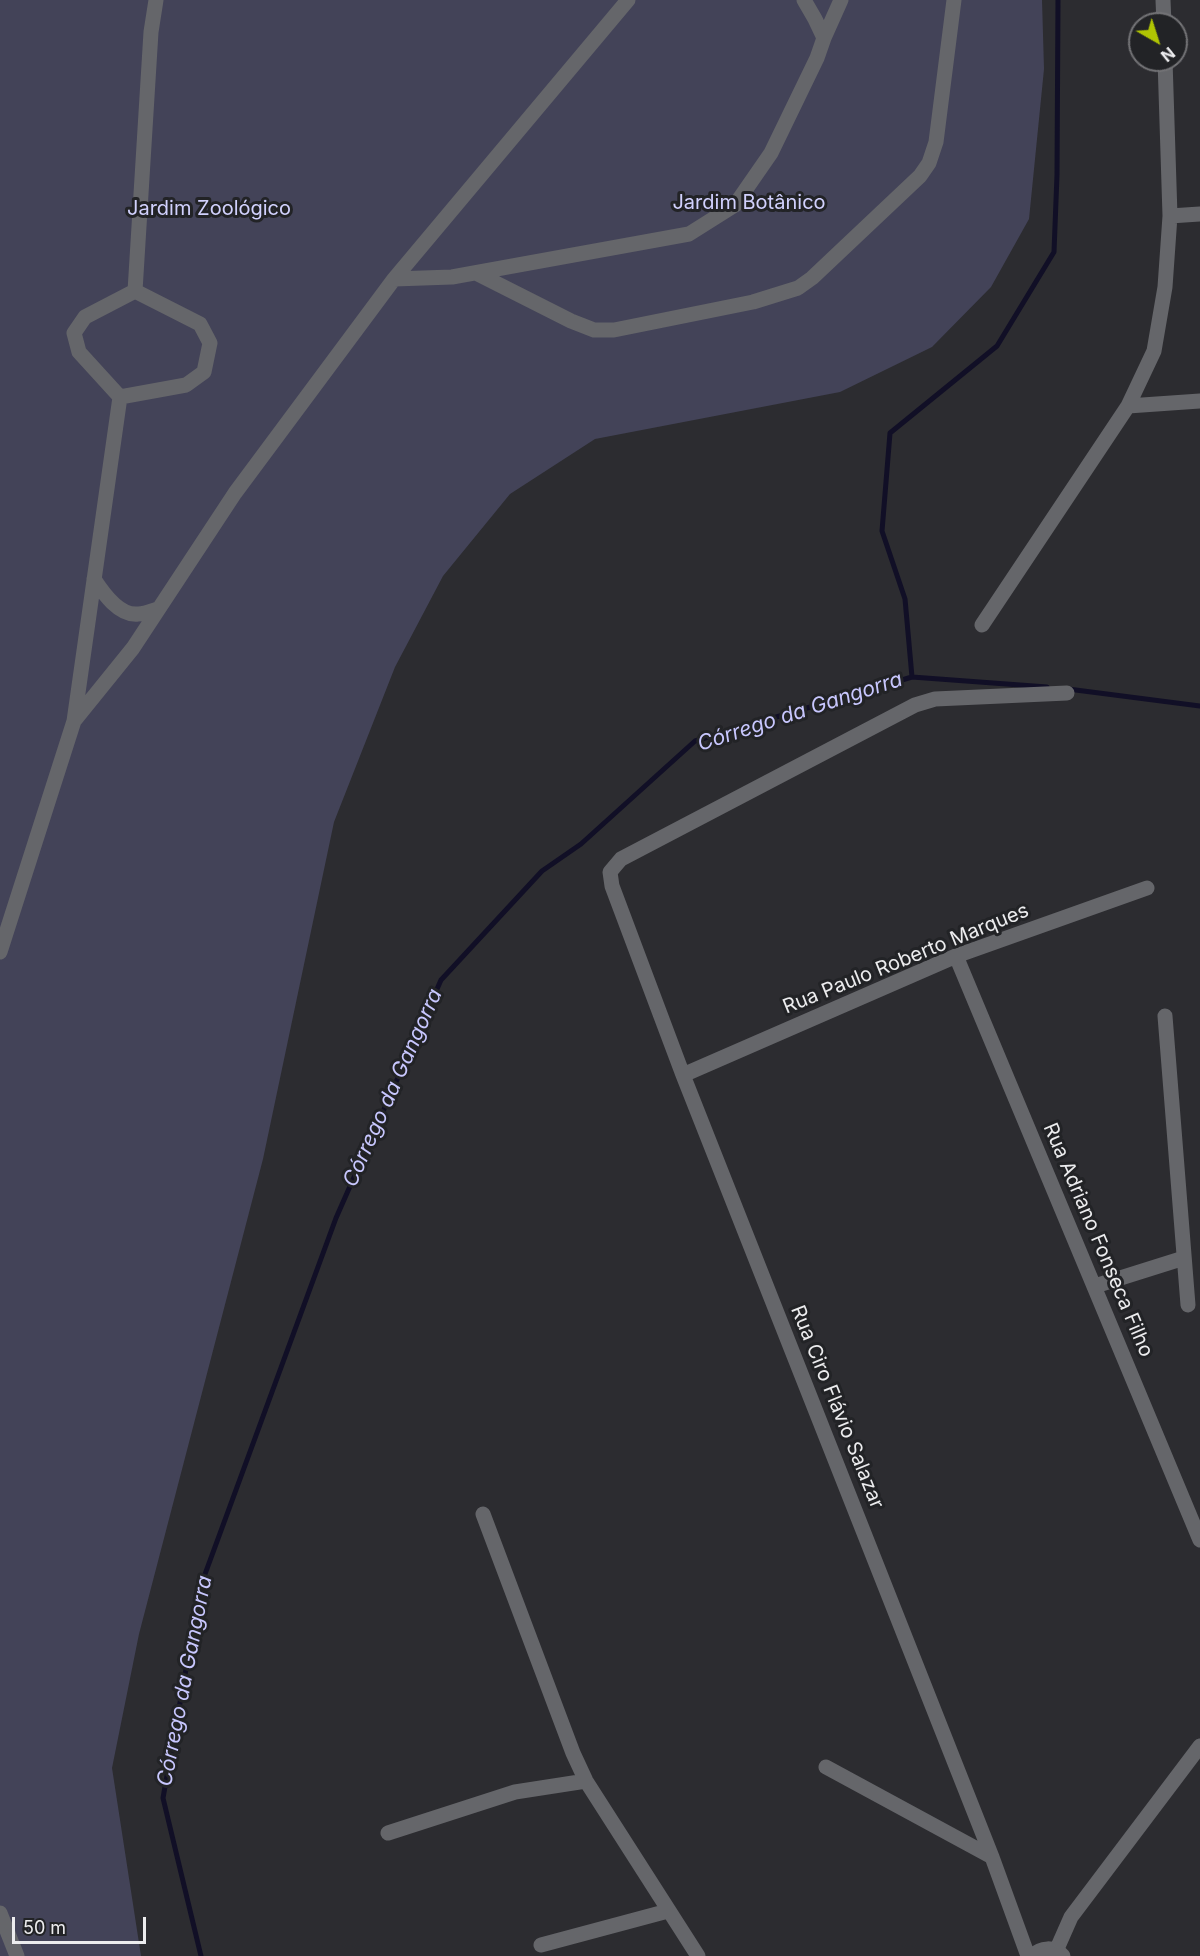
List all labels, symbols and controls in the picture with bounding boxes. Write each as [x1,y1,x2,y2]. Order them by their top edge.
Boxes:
north arrow [1128,12,1188,72]
text: N [1157,43,1179,66]
park label: Jardim Botânico [672,191,826,215]
park label: Jardim Zoológico [127,197,291,221]
water label: Córrego da Gangorra [694,667,906,757]
street label: Rua Paulo Roberto Marques [780,899,1032,1019]
water label: Córrego da Gangorra [338,985,448,1191]
street label: Rua Adriano Fonseca Filho [1038,1119,1158,1361]
street label: Rua Ciro Flávio Salazar [785,1302,889,1512]
water label: Córrego da Gangorra [152,1574,218,1788]
scale bar [15,1905,148,1943]
text: 50 m [23,1917,66,1938]

